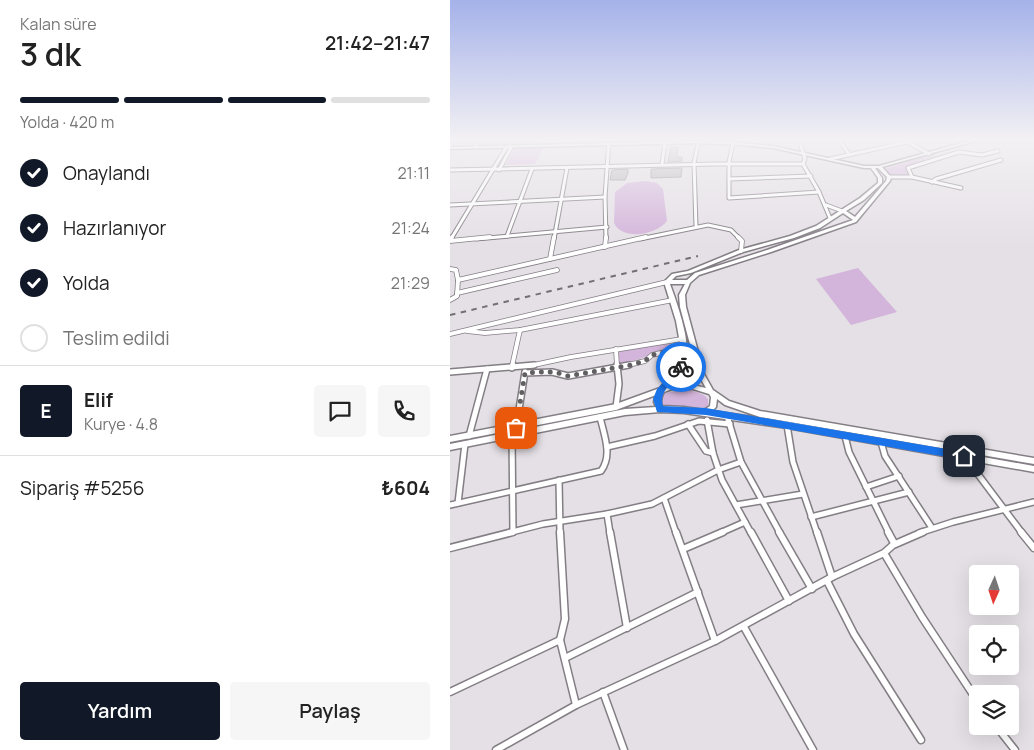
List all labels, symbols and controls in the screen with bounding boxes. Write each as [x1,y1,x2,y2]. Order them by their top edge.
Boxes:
text: Kalan süre [20,13,97,35]
text: 21:42–21:47 [325,30,430,56]
text: 3 dk [20,32,81,76]
text: Yolda · 420 m [20,111,114,133]
icon: check [20,159,48,187]
text: Onaylandı [63,160,150,186]
text: 21:11 [397,162,430,184]
icon: check [20,214,48,242]
text: Hazırlanıyor [63,215,166,241]
text: 21:24 [392,217,430,239]
icon: check [20,269,48,297]
text: Yolda [63,270,110,296]
text: 21:29 [391,272,430,294]
text: Teslim edildi [63,325,170,351]
courier [656,342,706,392]
icon: bike [667,353,695,381]
button: chat [314,385,366,437]
button: phone [378,385,430,437]
text: Elif [84,387,113,413]
text: E [40,398,52,424]
pin [495,407,537,449]
text: Kurye · 4.8 [84,413,158,435]
icon: bag [502,414,530,442]
pin [943,435,985,477]
icon: home [950,442,978,470]
text: Sipariş #5256 [20,475,145,501]
text: ₺604 [382,475,430,501]
north arrow [969,565,1019,615]
map controls [969,565,1019,735]
button: locate [969,625,1019,675]
button: Yardım [20,682,220,740]
button: Paylaş [230,682,430,740]
button: layers [969,685,1019,735]

